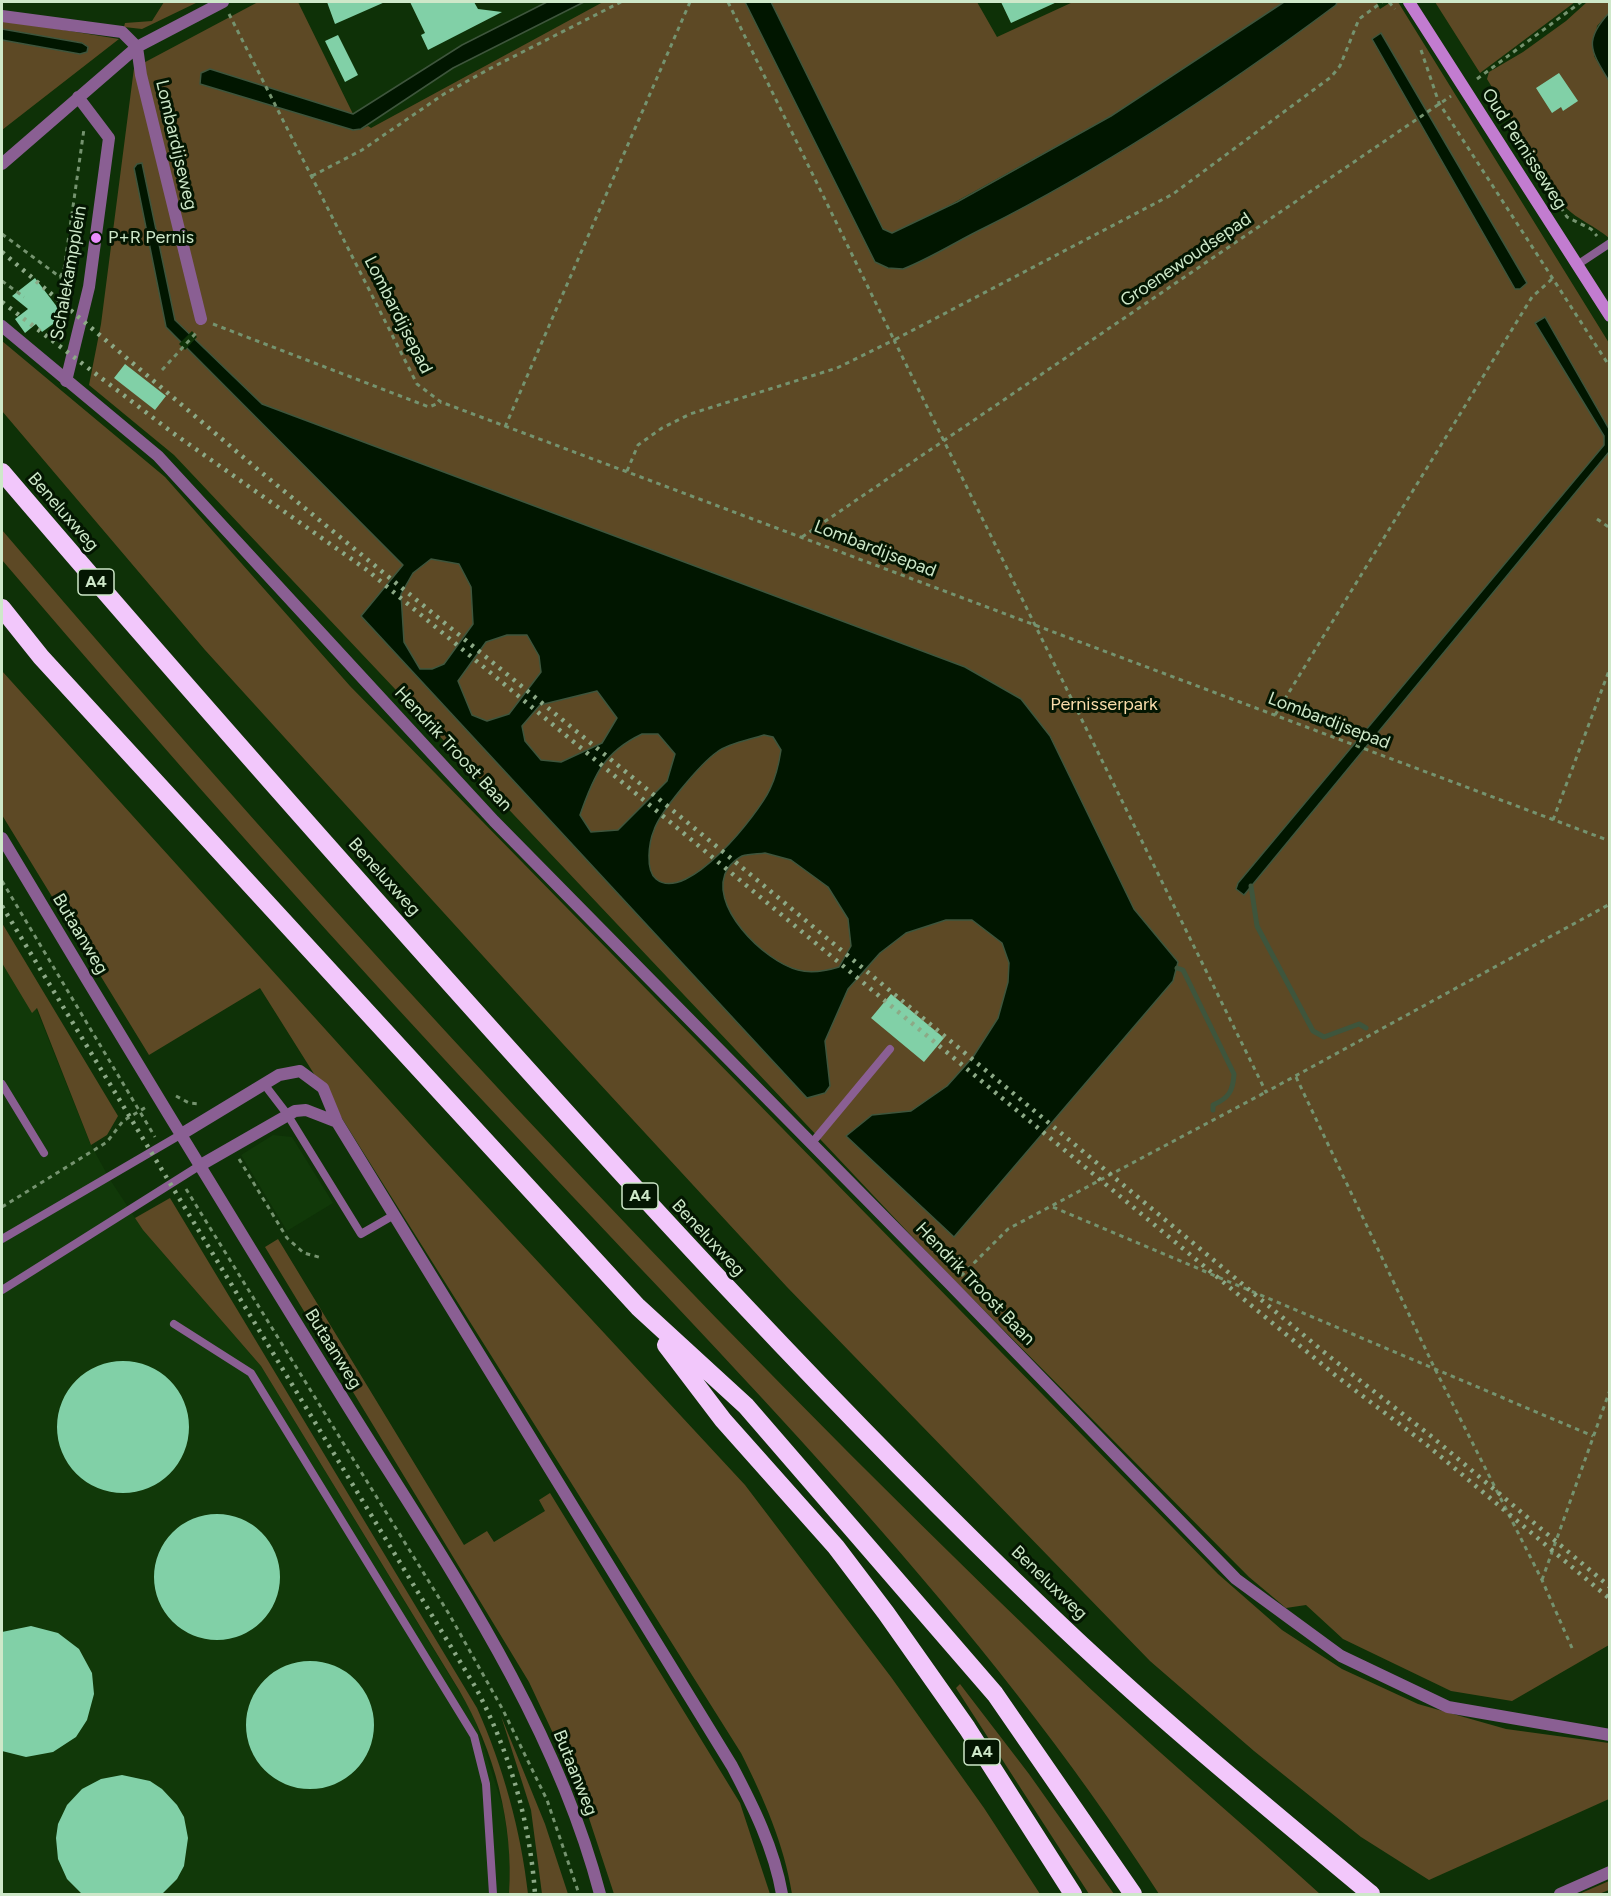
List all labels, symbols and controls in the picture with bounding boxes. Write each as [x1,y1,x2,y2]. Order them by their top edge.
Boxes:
street label: Lombardijseweg [151,78,201,212]
street label: Oud Pernisseweg [1477,84,1571,214]
street label: Schalekampplein [47,204,91,342]
street label: Groenewoudsepad [1116,208,1256,312]
place label: P+R Pernis [108,227,194,249]
marker: P+R Pernis [89,231,103,245]
street label: Lombardijsepad [359,253,437,377]
street label: Beneluxweg [23,468,103,556]
street label: Lombardijsepad [811,516,939,582]
road number: A4 [78,569,114,595]
street label: Hendrik Troost Baan [390,682,516,816]
street label: Lombardijsepad [1265,688,1393,754]
park label: Pernisserpark [1050,694,1158,716]
street label: Beneluxweg [343,834,425,920]
street label: Butaanweg [47,890,113,978]
road number: A4 [622,1183,658,1209]
street label: Beneluxweg [667,1195,749,1281]
street label: Hendrik Troost Baan [911,1218,1039,1350]
street label: Butaanweg [300,1305,366,1393]
street label: Beneluxweg [1006,1541,1092,1625]
street label: Butaanweg [548,1727,602,1819]
road number: A4 [964,1739,1000,1765]

